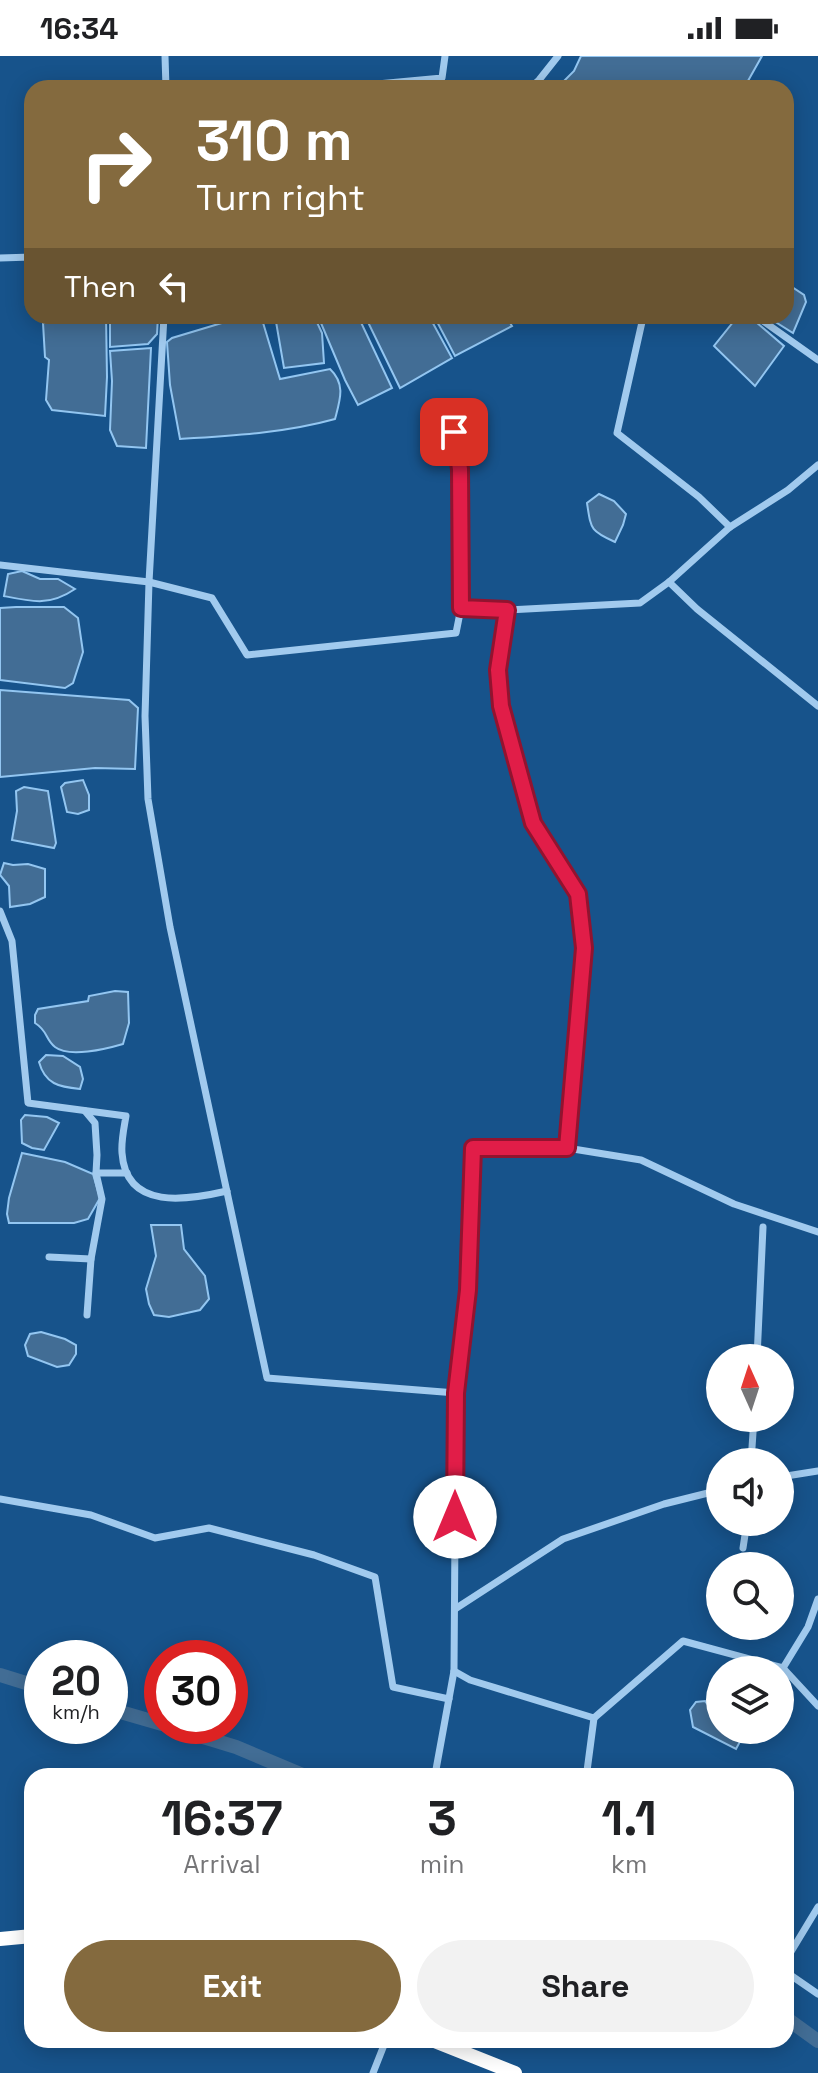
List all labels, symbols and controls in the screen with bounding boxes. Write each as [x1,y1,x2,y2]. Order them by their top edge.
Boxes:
text: 16:34 [40,9,118,48]
text: 310 m [196,105,353,176]
icon: right [64,112,168,216]
text: Turn right [196,175,365,221]
icon: left [152,264,196,308]
text: Then [64,267,136,306]
pin [420,398,488,466]
icon: arrive [432,410,476,454]
north arrow [706,1344,794,1432]
map controls [706,1344,794,1744]
button: sound [706,1448,794,1536]
position arrow [413,1475,497,1559]
button: search [706,1552,794,1640]
speed limit sign: 30 [144,1640,248,1744]
text: 20 [51,1656,101,1707]
button: layers [706,1656,794,1744]
text: km/h [52,1699,100,1725]
text: 16:37 [161,1788,283,1849]
text: 3 [428,1788,457,1849]
text: 1.1 [602,1788,657,1849]
text: Arrival [183,1847,261,1881]
text: min [420,1847,464,1881]
text: km [611,1847,647,1881]
button: Exit [64,1940,401,2032]
button: Share [417,1940,754,2032]

